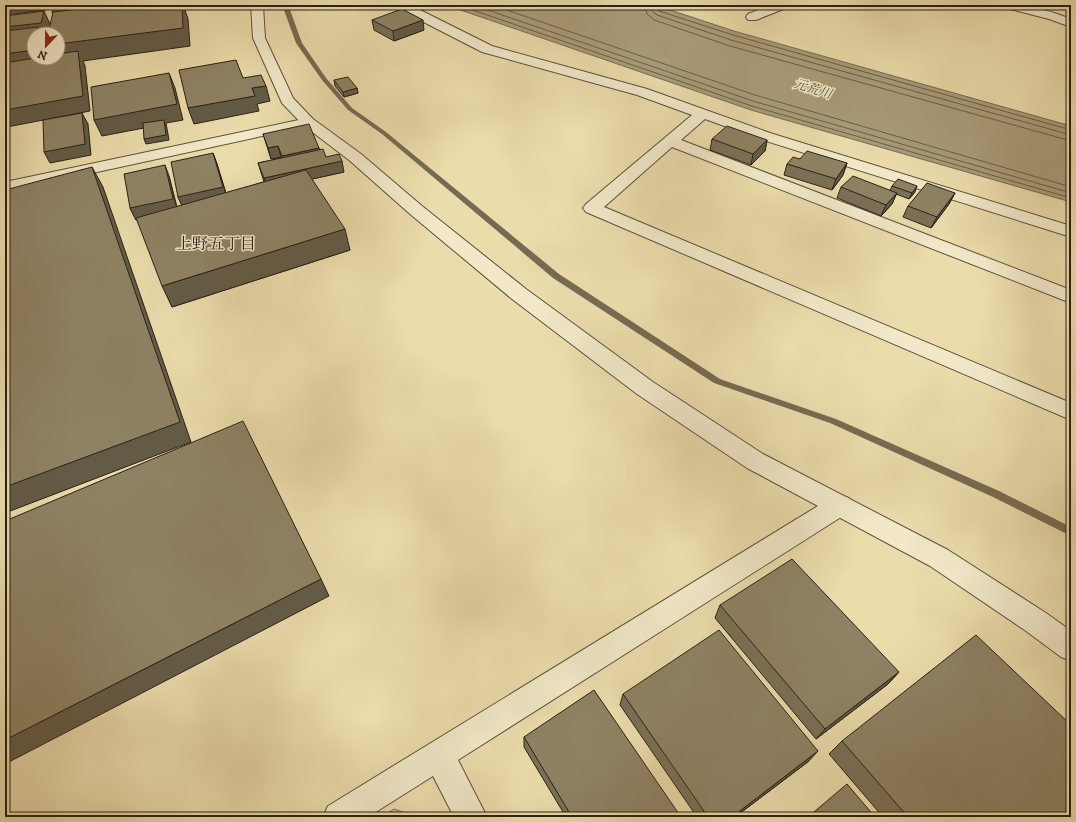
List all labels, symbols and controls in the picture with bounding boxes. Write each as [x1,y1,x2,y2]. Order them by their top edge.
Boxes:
north arrow [26,26,66,66]
text: N [36,46,49,63]
water label: 元荒川 [792,76,836,103]
district label: 上野五丁目 [176,234,256,254]

